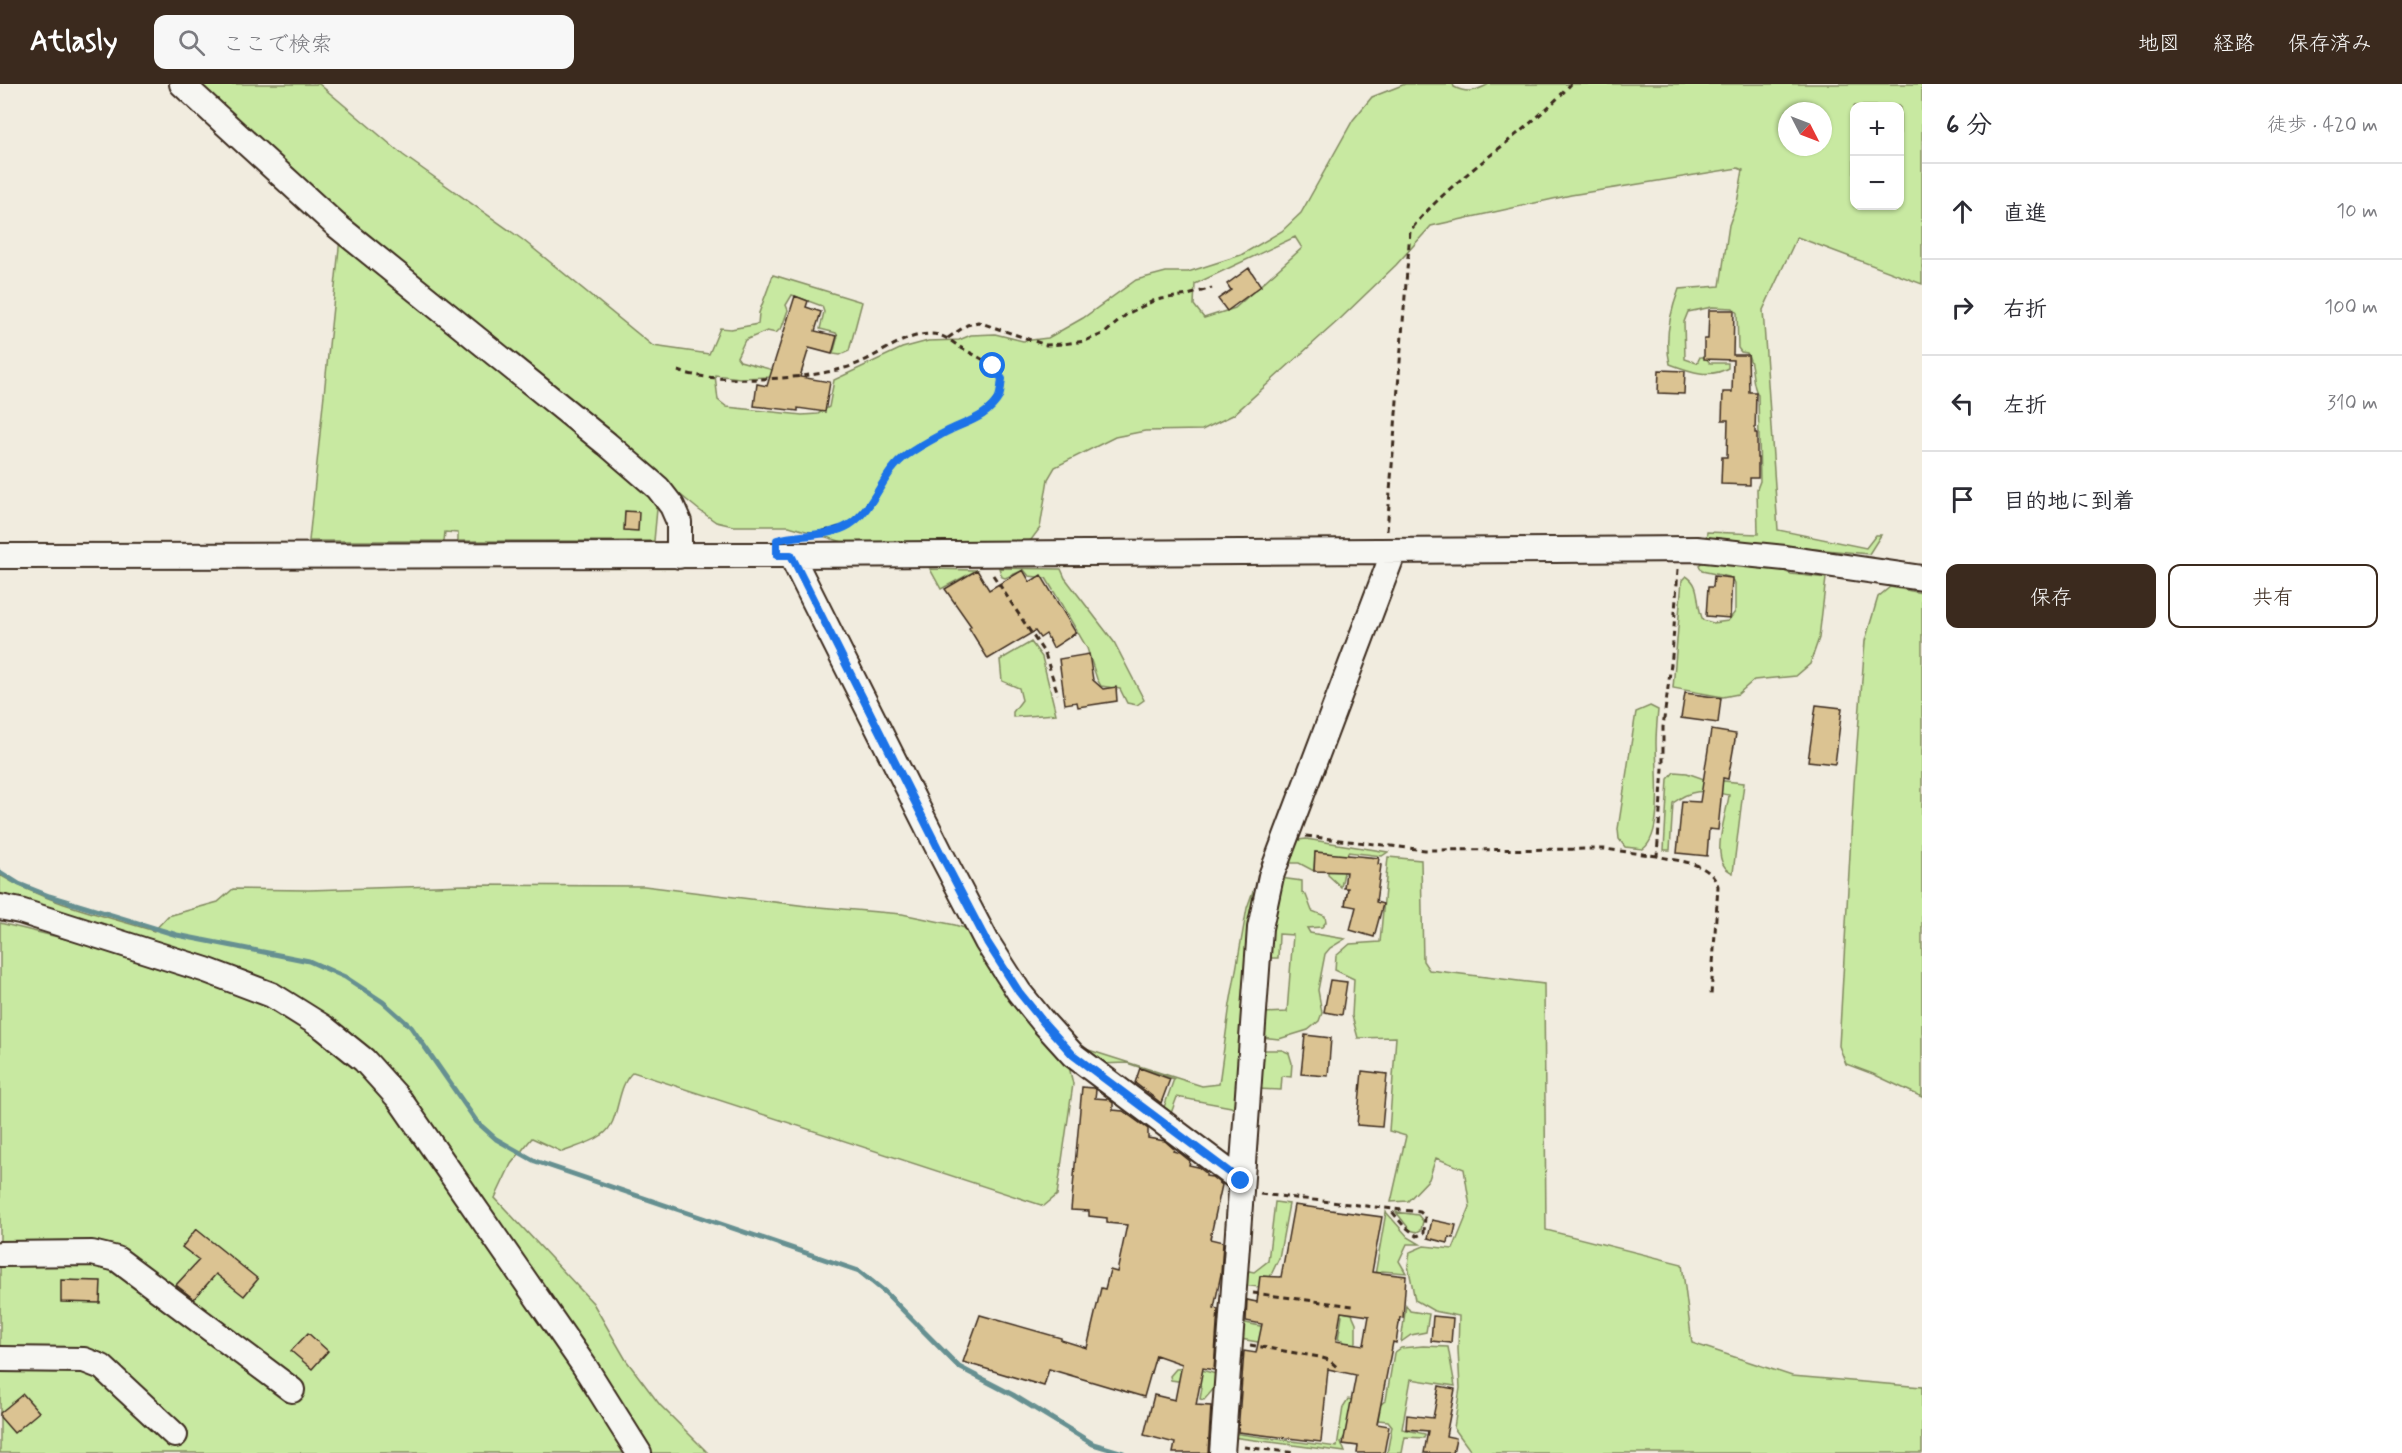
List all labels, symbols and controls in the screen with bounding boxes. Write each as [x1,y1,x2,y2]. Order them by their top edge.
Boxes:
search box [154,15,574,69]
text: Atlasly [30,24,118,61]
icon: search [175,26,208,59]
text: 地図 [2138,30,2180,58]
text: 経路 [2213,30,2255,58]
text: 保存済み [2288,30,2372,58]
text: ここで検索 [223,31,333,59]
north arrow [1778,102,1832,156]
map controls [1850,102,1904,210]
button: + [1850,102,1904,156]
text: 6 分 [1946,109,1992,143]
text: 徒歩 · 420 m [2267,112,2378,139]
button: − [1850,156,1904,210]
icon: ahead [1946,195,1979,228]
text: 10 m [2336,198,2378,225]
text: 直進 [2003,200,2047,228]
icon: right [1946,291,1979,324]
text: 100 m [2324,294,2378,321]
text: 右折 [2003,296,2047,324]
route start [979,352,1005,378]
icon: left [1946,387,1979,420]
text: 310 m [2327,390,2378,417]
text: 左折 [2003,392,2047,420]
icon: arrive [1946,483,1979,516]
text: 目的地に到着 [2003,488,2135,516]
button: 保存 [1946,564,2156,628]
button: 共有 [2168,564,2378,628]
route end [1227,1167,1253,1193]

